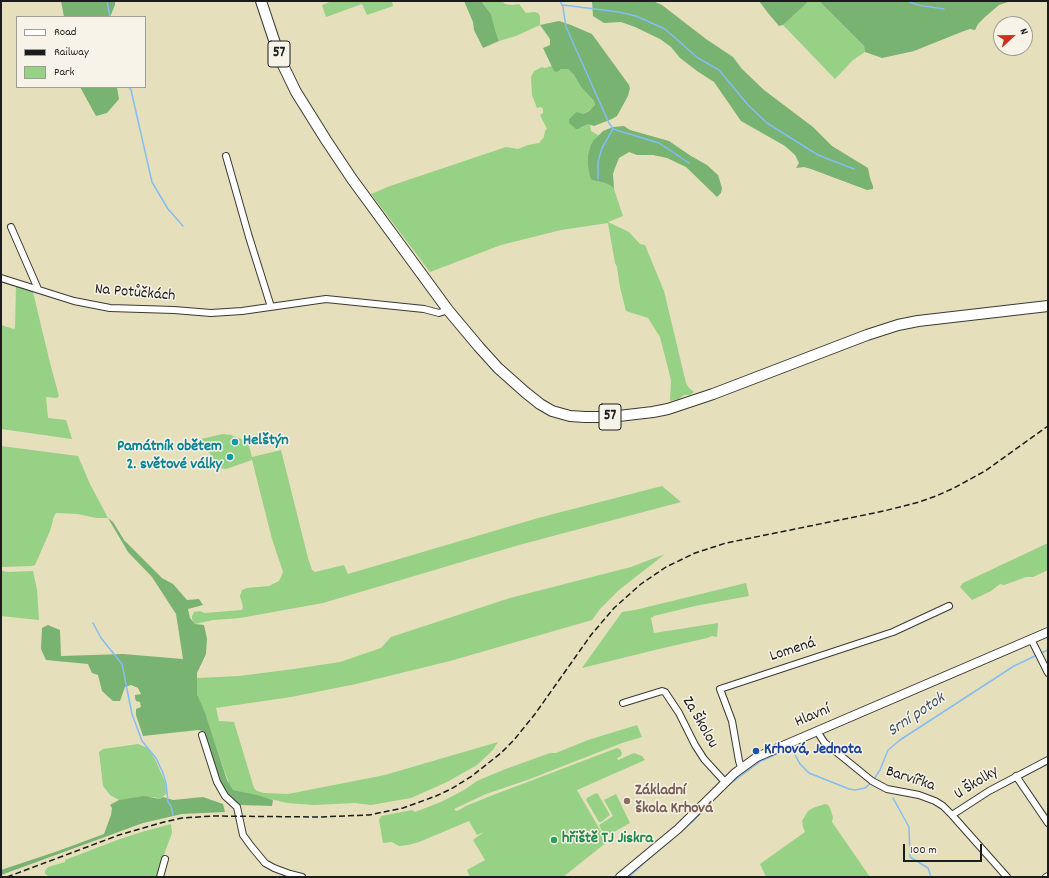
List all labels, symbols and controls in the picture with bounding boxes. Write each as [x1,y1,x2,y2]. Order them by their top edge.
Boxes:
legend [16,16,146,88]
north arrow [993,16,1033,56]
text: Road [54,24,76,41]
text: N [1015,26,1032,37]
road number: 57 [268,41,290,67]
text: Railway [54,44,89,61]
text: Park [54,64,74,81]
street label: Na Potůčkách [94,281,176,307]
road number: 57 [599,404,621,430]
place label: Helštýn [243,432,289,452]
marker: Helštýn [230,437,240,447]
place label: Památník obětem 2. světové války [117,438,222,476]
marker: Památník obětem 2. světové války [225,452,235,462]
street label: Lomená [768,635,818,667]
water label: Srní potok [884,689,950,743]
street label: Za Školou [677,694,721,752]
street label: Hlavní [792,701,834,733]
place label: Krhová, Jednota [764,741,861,761]
marker: Krhová, Jednota [751,746,761,756]
street label: Barvířka [883,763,937,797]
street label: U Školky [951,763,1003,805]
place label: Základní škola Krhová [635,782,713,820]
marker: Základní škola Krhová [622,796,632,806]
place label: hřiště TJ Jiskra [562,830,653,850]
marker: hřiště TJ Jiskra [549,835,559,845]
scale bar [905,836,984,862]
text: 100 m [910,842,937,859]

